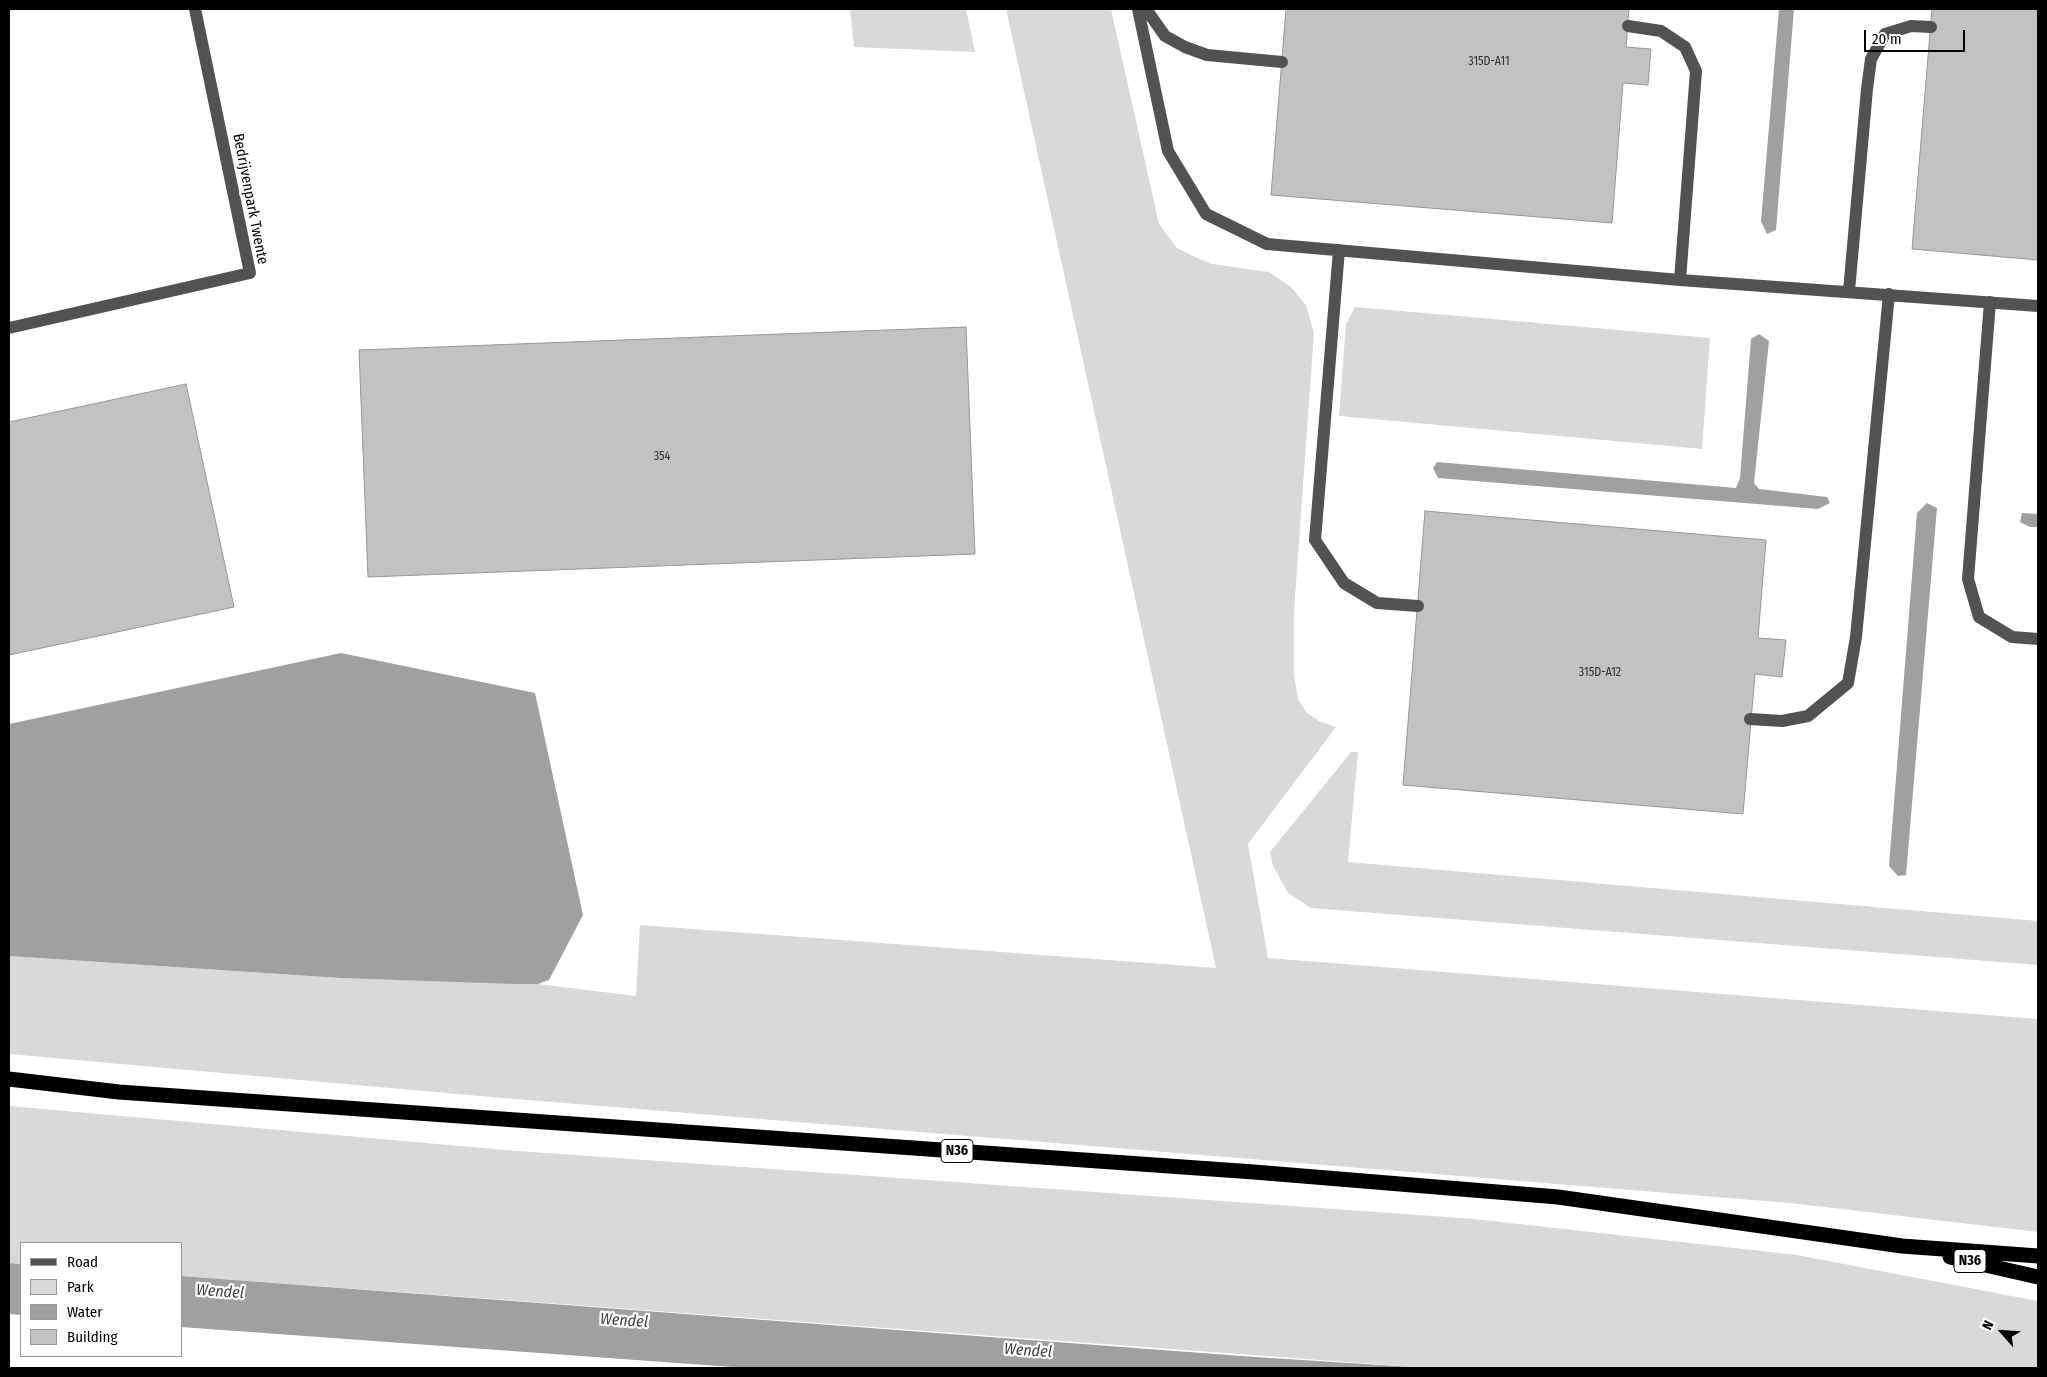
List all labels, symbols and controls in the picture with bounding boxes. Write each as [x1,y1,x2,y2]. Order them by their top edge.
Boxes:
scale bar [1867,20,1968,52]
text: 20 m [1872,30,1902,48]
house number: 315D-A11 [1468,55,1510,69]
street label: Bedrijvenpark Twente [228,132,272,266]
house number: 354 [654,450,670,464]
house number: 315D-A12 [1579,666,1621,680]
road number: N36 [941,1140,973,1162]
legend [20,1242,182,1357]
road number: N36 [1954,1250,1986,1272]
text: Road [67,1253,98,1271]
text: Park [67,1278,94,1296]
water label: Wendel [195,1281,245,1303]
text: Water [67,1303,102,1321]
north arrow [1977,1307,2027,1357]
water label: Wendel [599,1310,649,1332]
text: N [1979,1318,1998,1333]
text: Building [67,1328,118,1346]
water label: Wendel [1003,1340,1053,1362]

